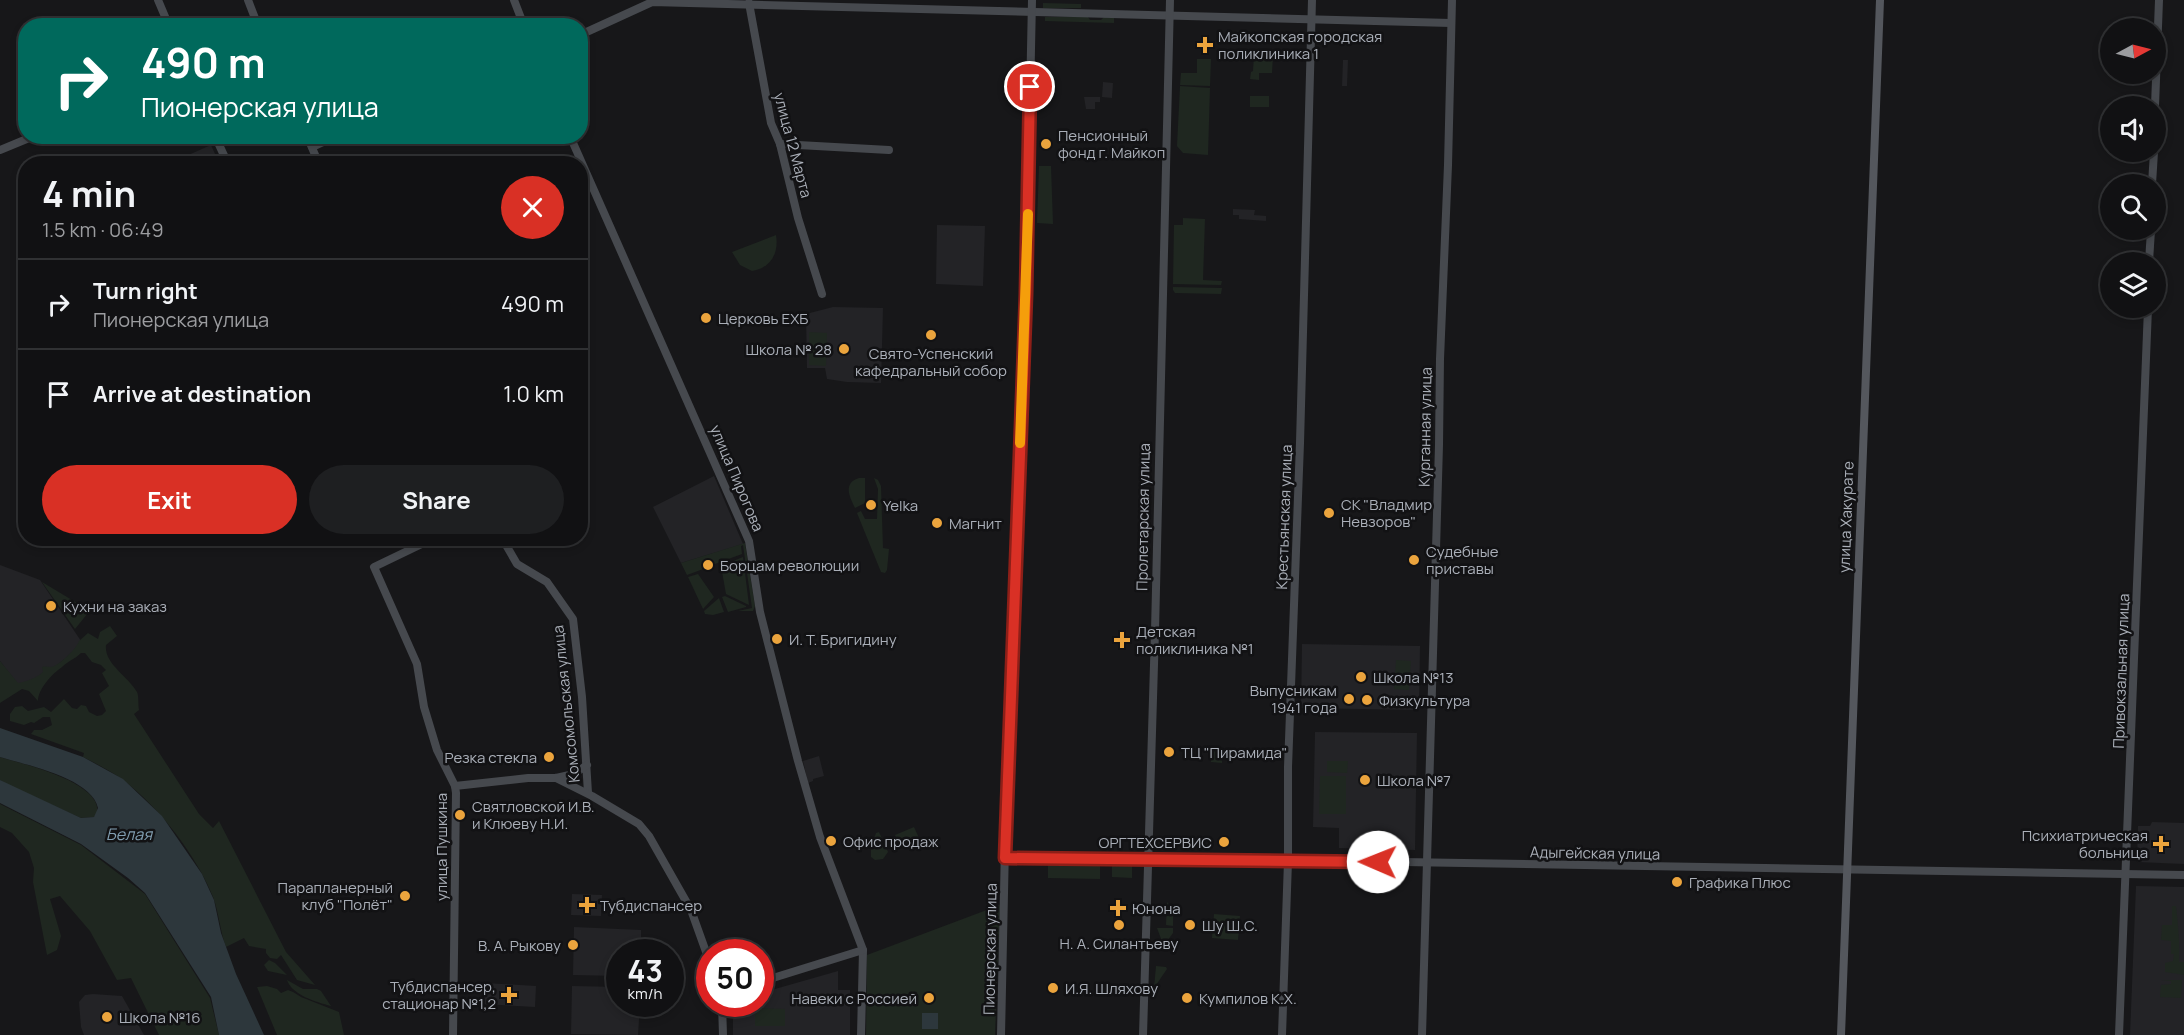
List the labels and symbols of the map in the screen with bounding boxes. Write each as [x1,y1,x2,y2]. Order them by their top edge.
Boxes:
north arrow [2100,18,2166,84]
place label: Майкопская городская поликлиника 1 [1218,26,1382,64]
marker: Майкопская городская поликлиника 1 [1196,36,1214,54]
pin [1004,61,1055,112]
street label: улица 12 Марта [769,90,817,200]
place label: Пенсионный фонд г. Майкоп [1058,125,1165,163]
marker: Пенсионный фонд г. Майкоп [1039,137,1053,151]
place label: Церковь ЕХБ [718,308,808,329]
marker: Церковь ЕХБ [699,311,713,325]
marker: Свято-Успенский кафедральный собор [924,328,938,342]
place label: Школа № 28 [745,339,832,360]
marker: Школа № 28 [837,342,851,356]
place label: Свято-Успенский кафедральный собор [855,343,1007,381]
street label: Курганная улица [1413,367,1437,487]
street label: улица Пирогова [705,421,769,535]
street label: Пролетарская улица [1131,443,1155,591]
street label: Крестьянская улица [1271,444,1297,590]
street label: улица Хакурате [1834,461,1858,573]
place label: СК "Владмир Невзоров" [1341,494,1432,532]
place label: Yelka [883,495,918,516]
marker: Yelka [864,498,878,512]
marker: СК "Владмир Невзоров" [1322,506,1336,520]
place label: Магнит [949,513,1002,534]
marker: Магнит [930,516,944,530]
place label: Судебные приставы [1426,541,1499,579]
marker: Судебные приставы [1407,553,1421,567]
place label: Борцам революции [720,555,859,576]
marker: Борцам революции [701,558,715,572]
street label: Привокзальная улица [2108,593,2134,749]
place label: Кухни на заказ [63,596,167,617]
marker: Кухни на заказ [44,599,58,613]
place label: Детская поликлиника №1 [1136,621,1254,659]
street label: Комсомольская улица [547,624,585,784]
place label: И. Т. Бригидину [789,629,897,650]
marker: Детская поликлиника №1 [1113,631,1131,649]
marker: И. Т. Бригидину [770,632,784,646]
place label: Школа №13 [1373,667,1453,688]
marker: Школа №13 [1354,670,1368,684]
place label: Выпусникам 1941 года [1250,680,1337,718]
place label: Физкультура [1379,690,1470,711]
marker: Выпусникам 1941 года [1342,692,1356,706]
marker: Физкультура [1360,693,1374,707]
place label: ТЦ "Пирамида" [1181,742,1288,763]
marker: ТЦ "Пирамида" [1162,745,1176,759]
place label: Резка стекла [444,747,537,768]
marker: Резка стекла [542,750,556,764]
place label: Школа №7 [1377,770,1451,791]
marker: Школа №7 [1358,773,1372,787]
street label: улица Пушкина [431,793,452,901]
place label: Святловской И.В. и Клюеву Н.И. [472,796,595,834]
marker: Святловской И.В. и Клюеву Н.И. [453,808,467,822]
water label: Белая [106,823,153,845]
place label: Психиатрическая больница [2022,825,2148,863]
position arrow [1346,830,1410,894]
place label: Офис продаж [843,831,939,852]
place label: ОРГТЕХСЕРВИС [1099,832,1212,853]
marker: Офис продаж [824,834,838,848]
marker: ОРГТЕХСЕРВИС [1217,835,1231,849]
marker: Психиатрическая больница [2152,835,2170,853]
street label: Адыгейская улица [1530,841,1660,865]
place label: Графика Плюс [1689,872,1791,893]
marker: Графика Плюс [1670,875,1684,889]
place label: Парапланерный клуб "Полёт" [278,877,393,915]
street label: Пионерская улица [978,883,1002,1015]
marker: Парапланерный клуб "Полёт" [398,889,412,903]
place label: Тубдиспансер [600,895,702,916]
marker: Тубдиспансер [578,896,596,914]
place label: Юнона [1132,898,1181,919]
marker: Юнона [1109,899,1127,917]
place label: Шу Ш.С. [1202,915,1258,936]
marker: Н. А. Силантьеву [1112,918,1126,932]
marker: Шу Ш.С. [1183,918,1197,932]
place label: Н. А. Силантьеву [1060,933,1178,954]
place label: В. А. Рыкову [478,935,561,956]
marker: В. А. Рыкову [566,938,580,952]
speed limit sign: 50 [696,939,774,1017]
place label: Тубдиспансер, стационар №1,2 [382,976,496,1014]
place label: И.Я. Шляхову [1065,978,1158,999]
marker: И.Я. Шляхову [1046,981,1060,995]
marker: Тубдиспансер, стационар №1,2 [500,986,518,1004]
place label: Навеки с Россией [791,988,917,1009]
place label: Кумпилов К.Х. [1199,988,1297,1009]
marker: Навеки с Россией [922,991,936,1005]
marker: Кумпилов К.Х. [1180,991,1194,1005]
place label: Школа №16 [119,1007,200,1028]
marker: Школа №16 [100,1010,114,1024]

